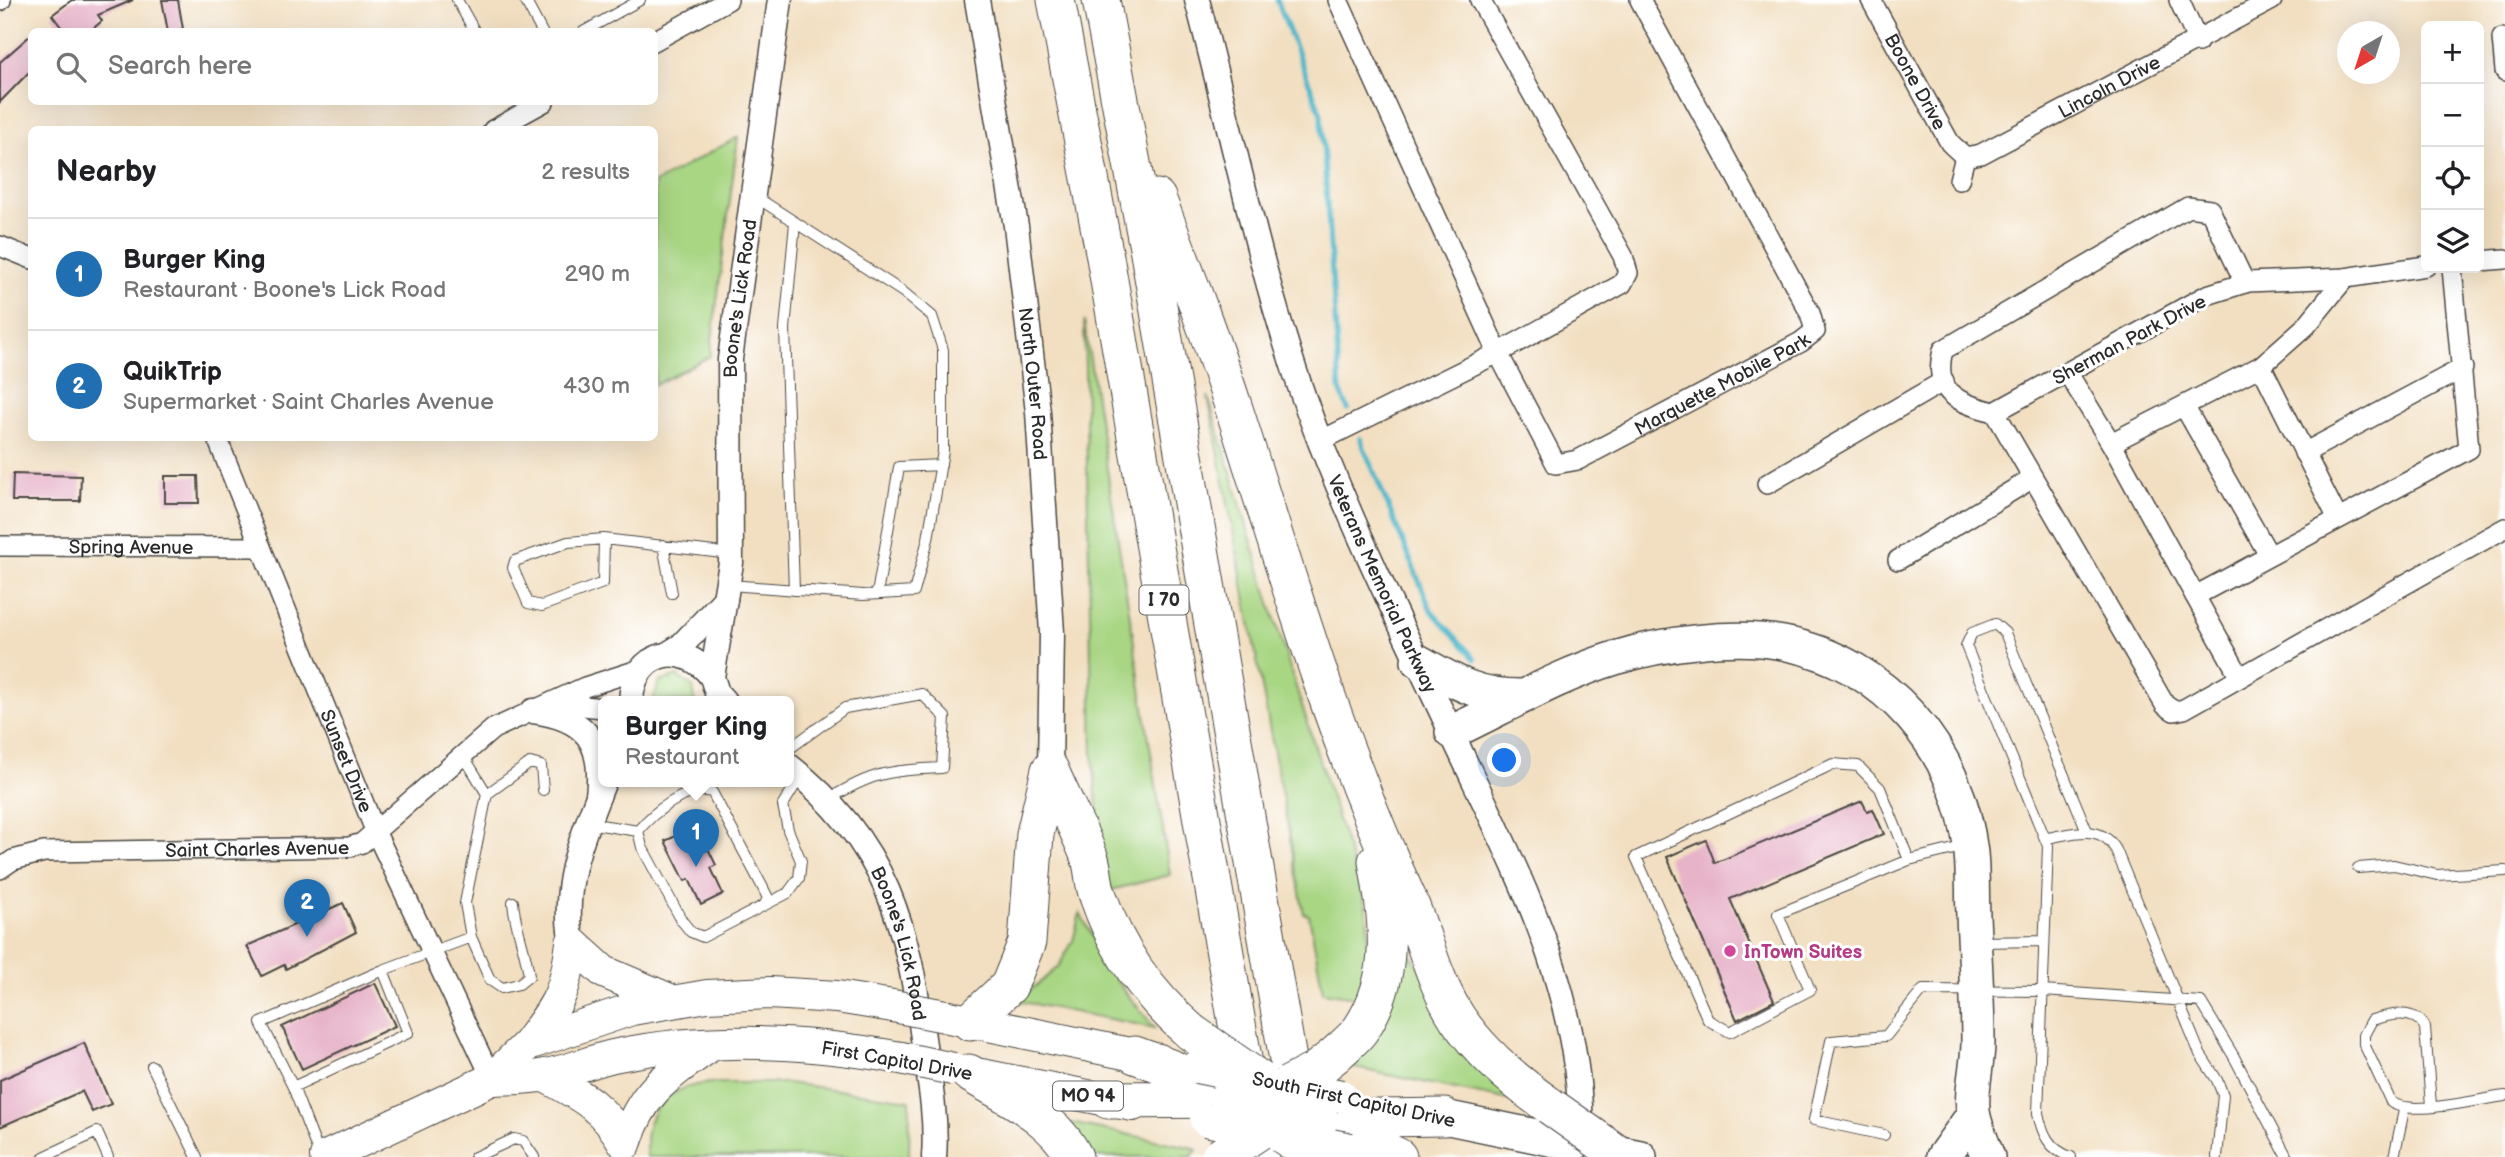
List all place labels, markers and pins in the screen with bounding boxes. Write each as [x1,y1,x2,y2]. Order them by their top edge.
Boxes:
pin: 1 [673,809,719,867]
pin: 2 [284,879,330,937]
place label: InTown Suites [1744,941,1862,964]
marker: InTown Suites [1722,943,1738,959]

